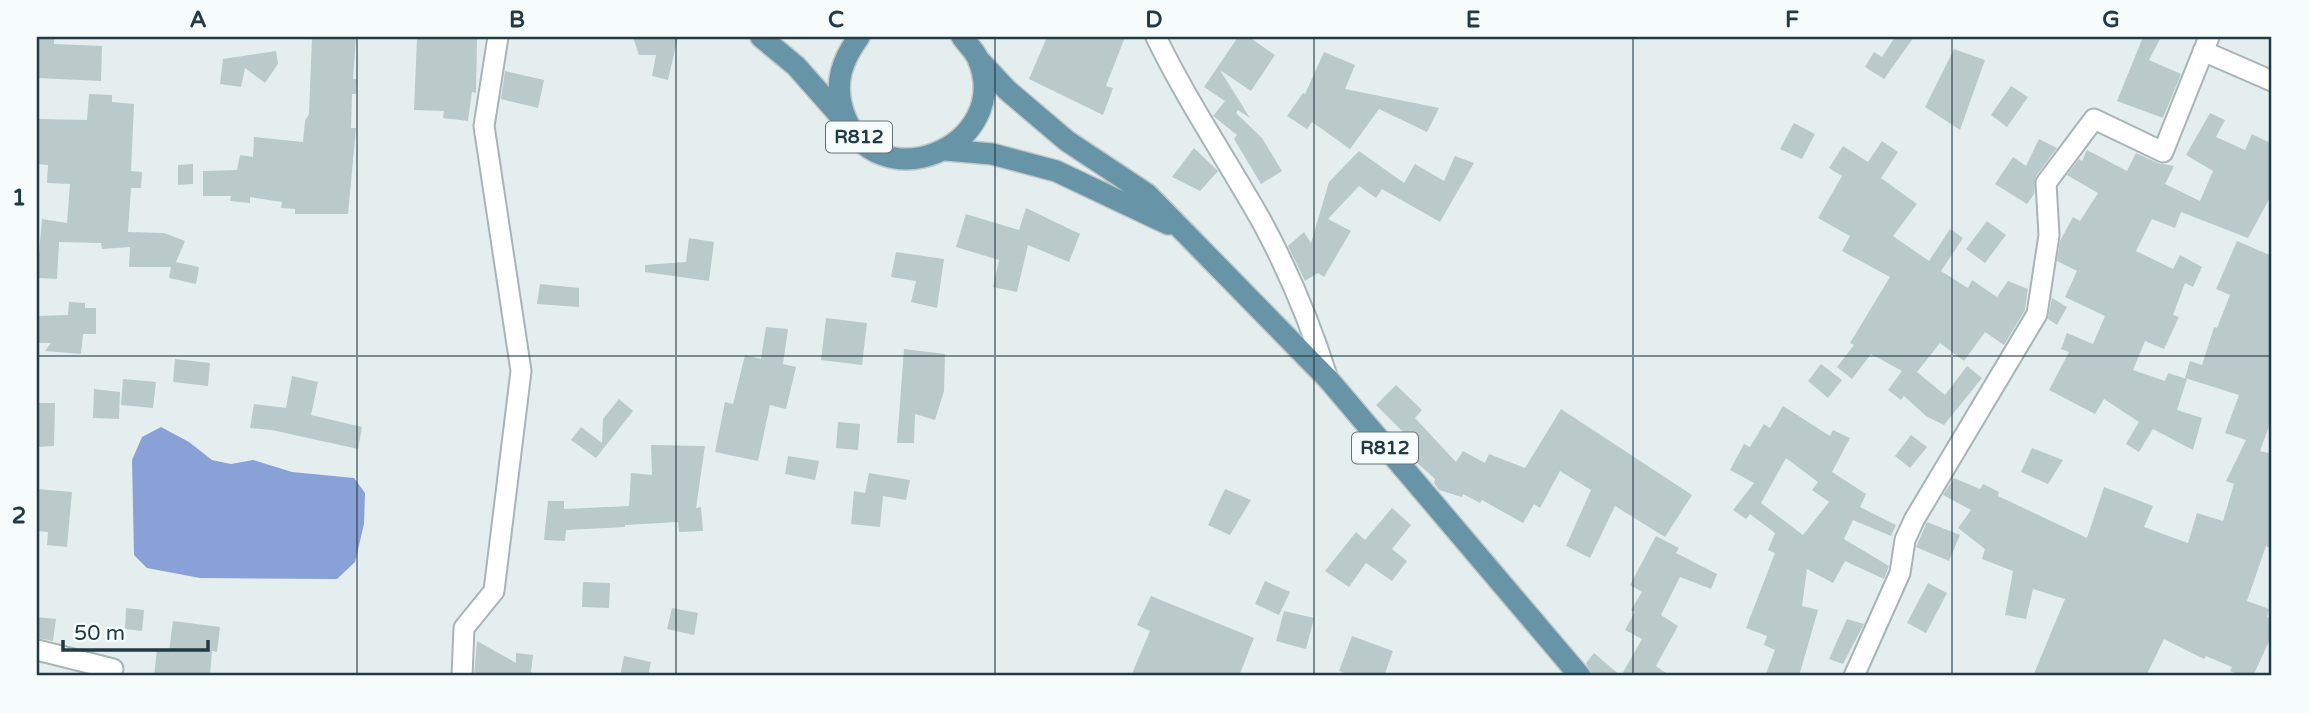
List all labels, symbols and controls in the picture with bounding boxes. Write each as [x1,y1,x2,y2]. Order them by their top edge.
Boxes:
text: A [189,6,207,34]
text: B [509,6,525,34]
text: C [828,6,844,34]
text: D [1145,6,1163,34]
text: E [1466,6,1480,34]
text: F [1785,6,1799,34]
text: G [2102,6,2120,34]
road number: R812 [826,122,892,153]
text: 1 [12,184,26,212]
road number: R812 [1352,432,1418,463]
text: 2 [12,502,26,530]
scale bar [63,608,208,652]
text: 50 m [74,621,125,646]

